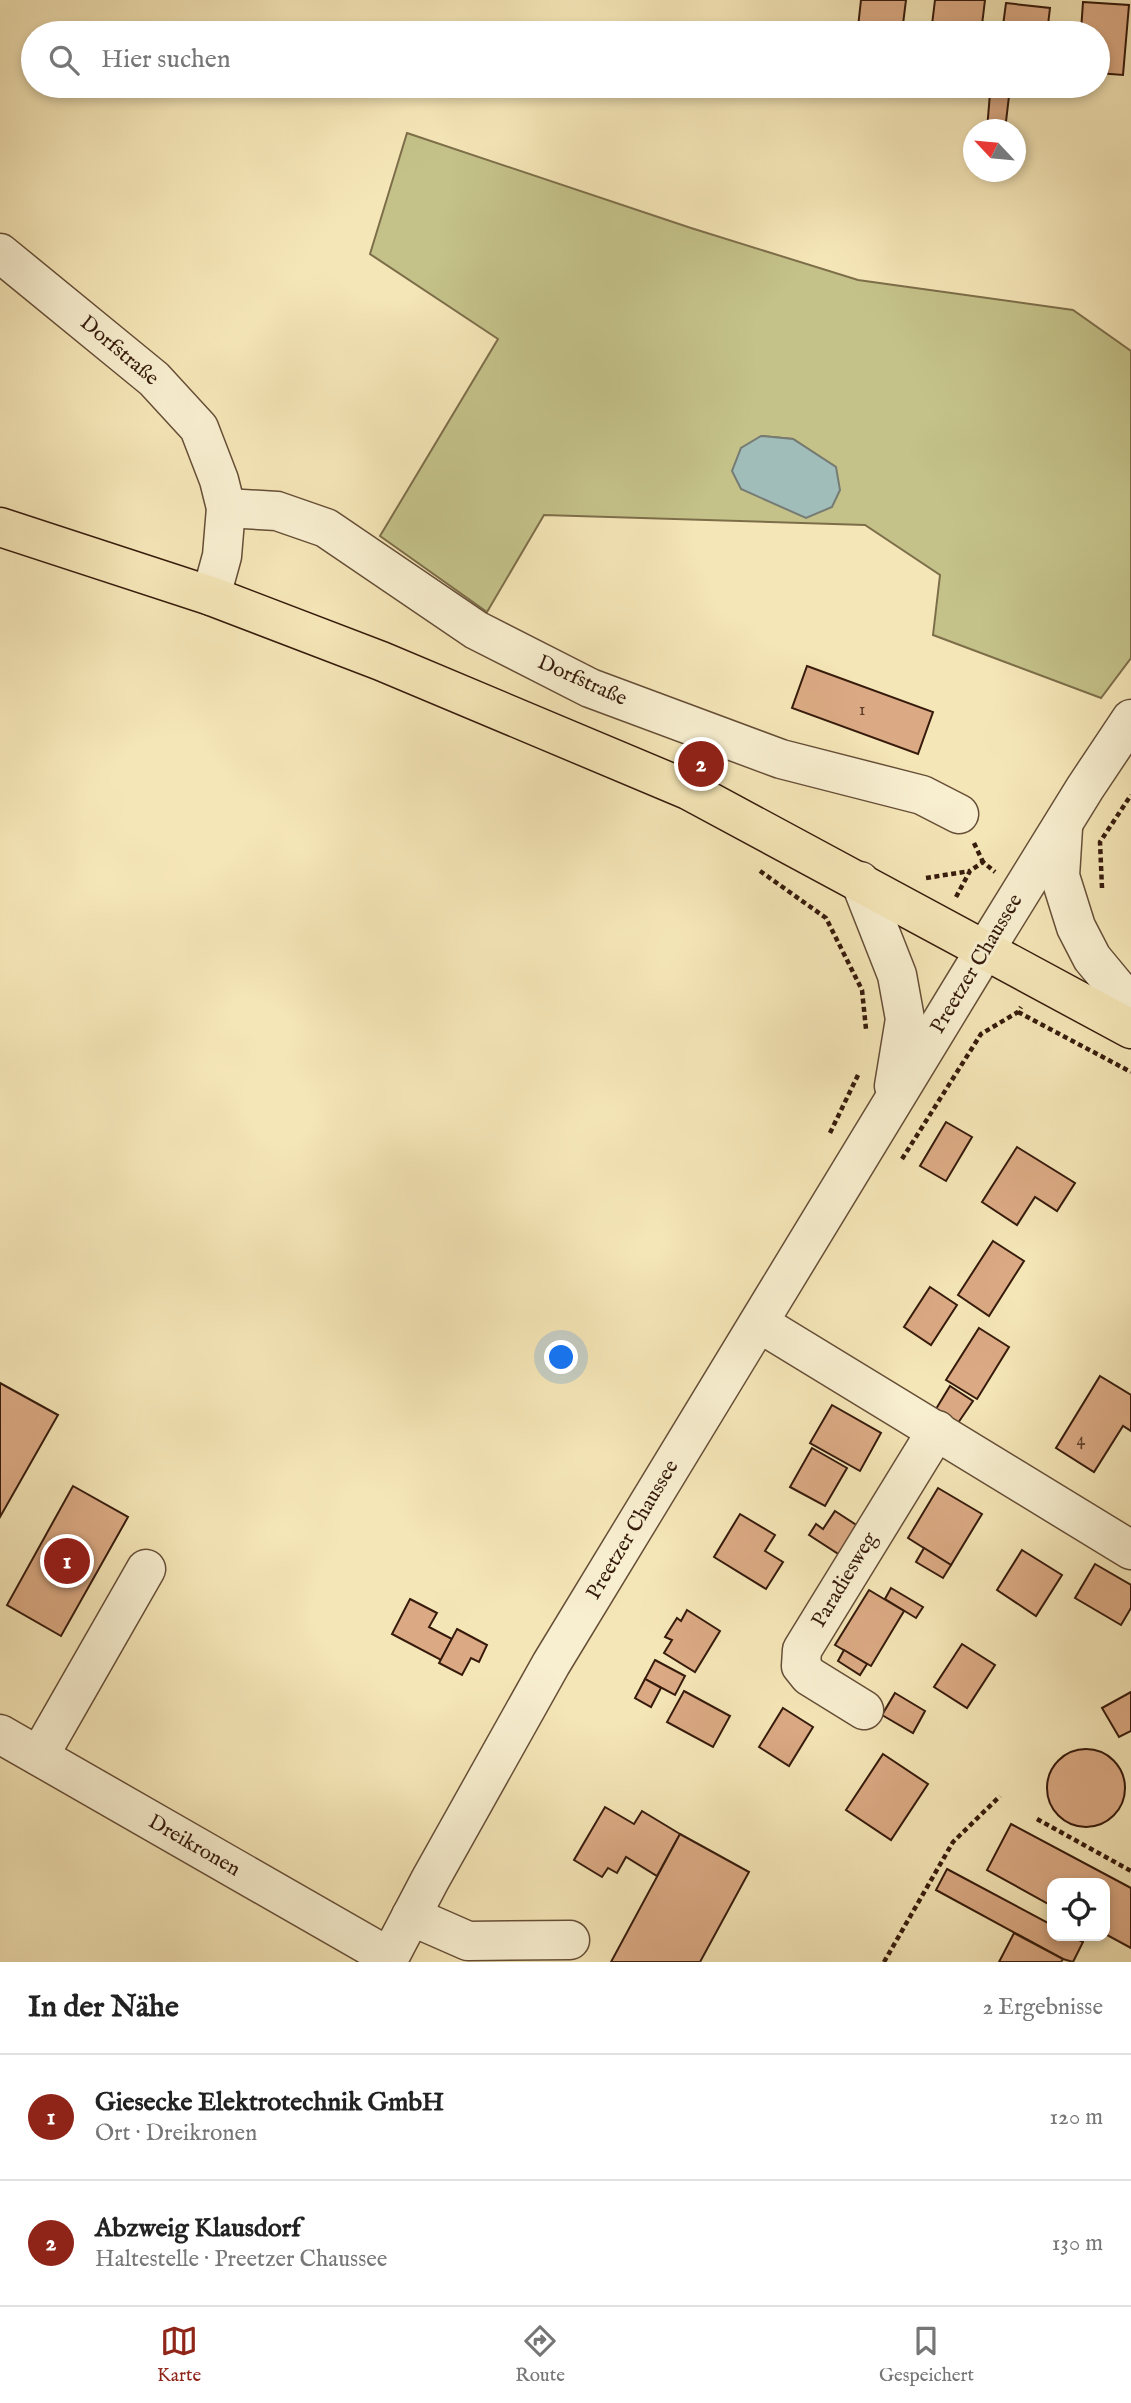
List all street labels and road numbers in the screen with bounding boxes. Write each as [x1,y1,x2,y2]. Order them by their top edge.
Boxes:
street label: Dorfstraße [74,310,164,392]
street label: Dorfstraße [533,649,631,713]
street label: Preetzer Chaussee [925,889,1029,1039]
street label: Preetzer Chaussee [581,1455,685,1605]
street label: Paradiesweg [806,1527,884,1633]
street label: Dreikronen [143,1809,245,1883]

